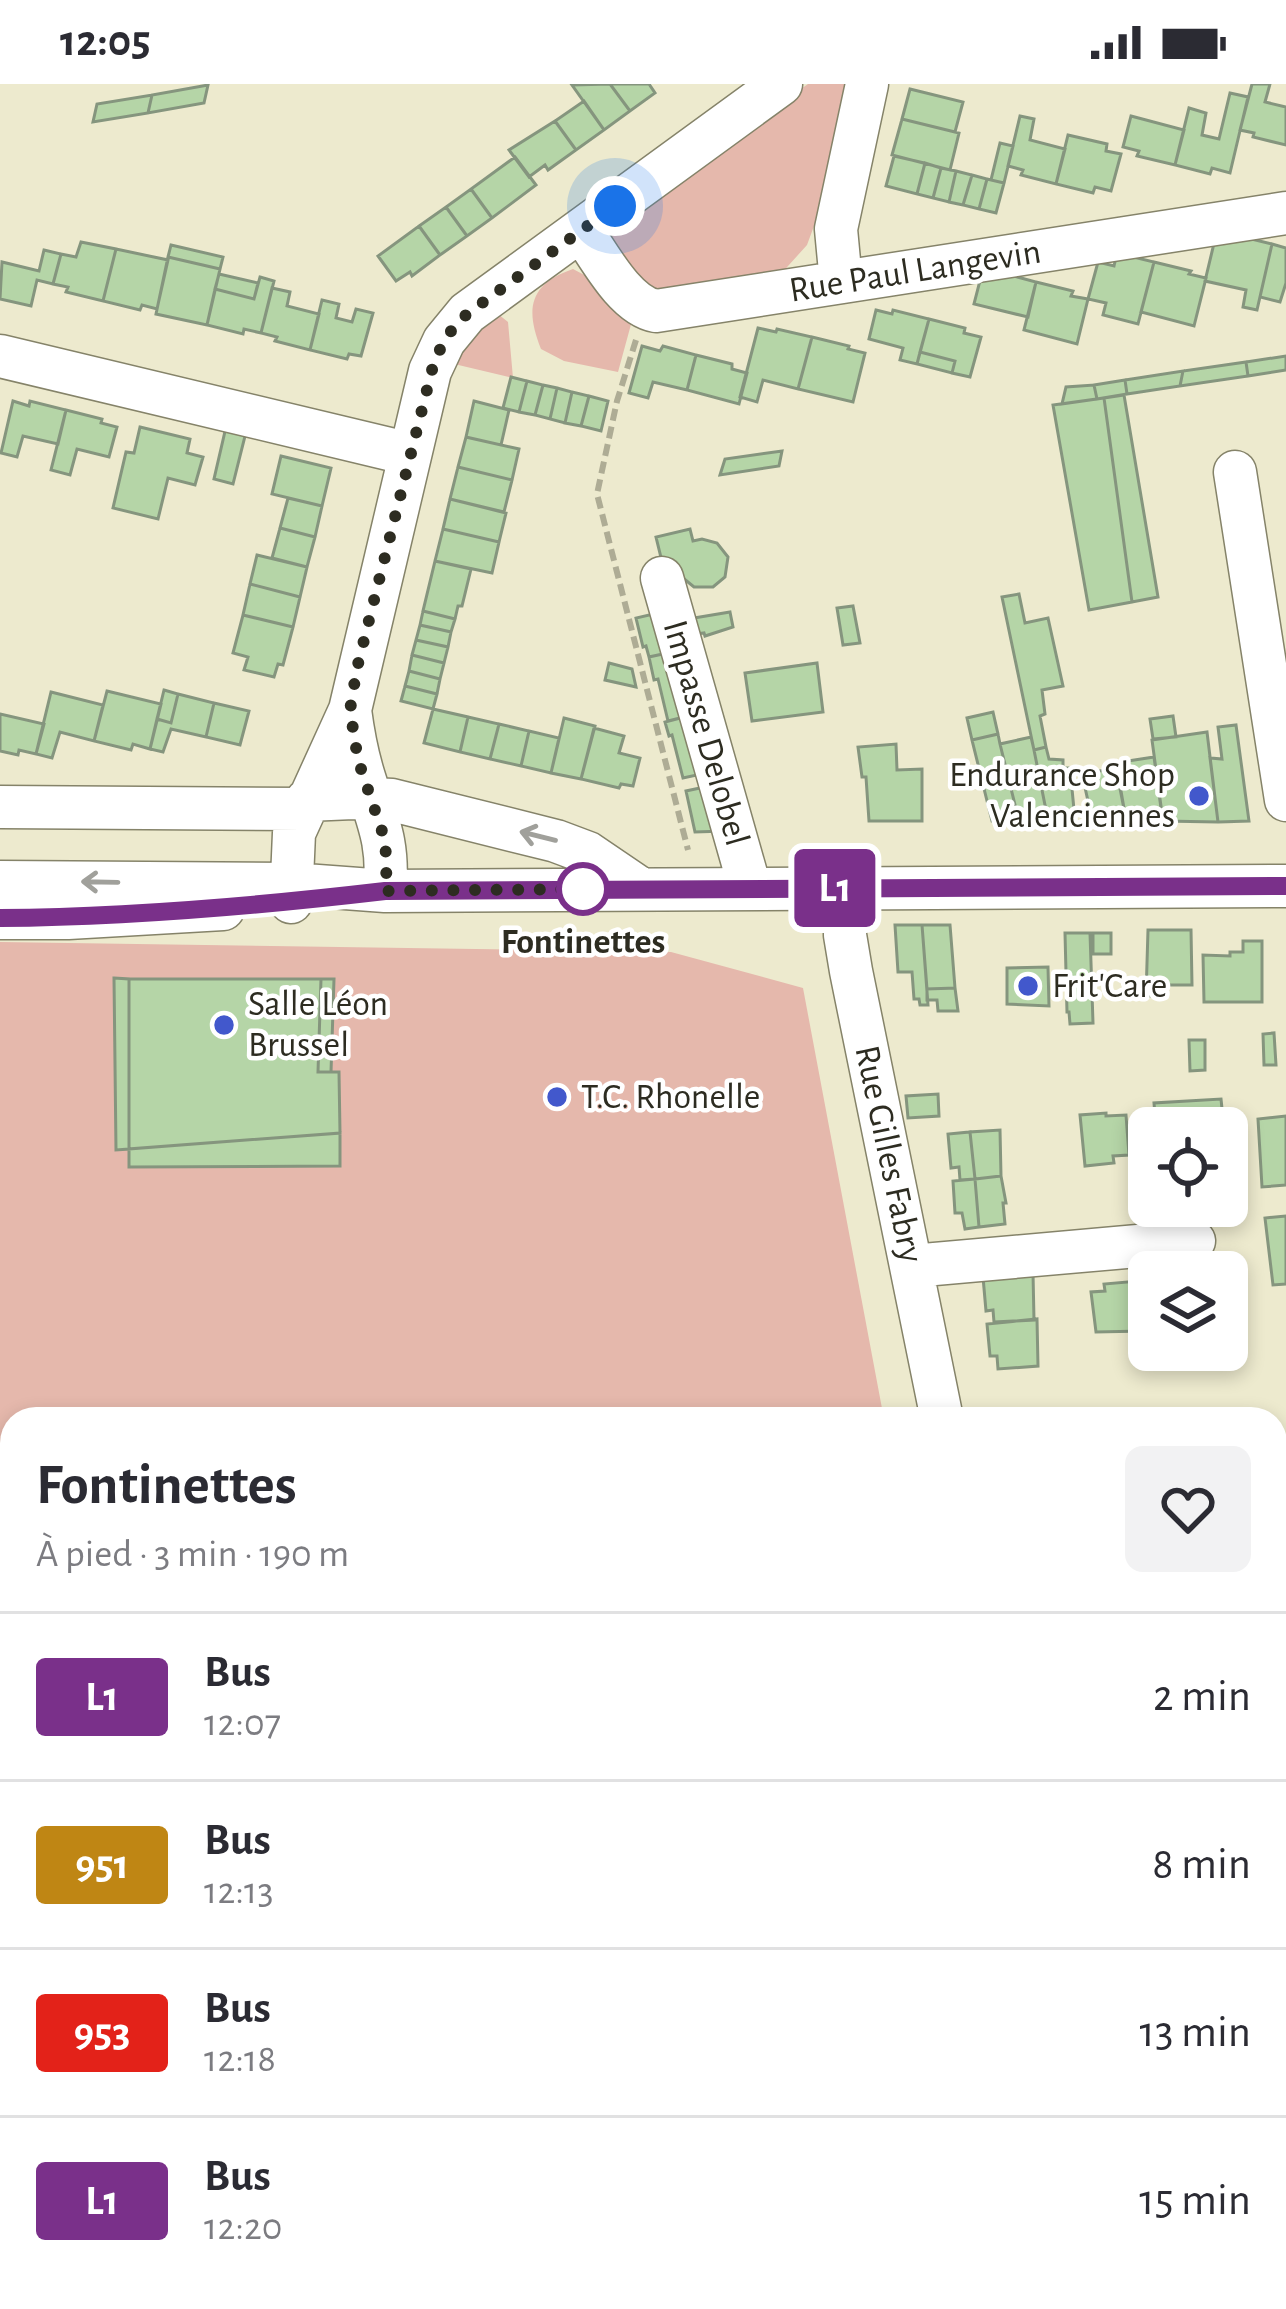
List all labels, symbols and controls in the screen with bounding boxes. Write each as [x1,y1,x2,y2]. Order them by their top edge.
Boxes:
text: 12:05 [60,19,151,64]
your location [585,176,645,236]
street label: Rue Paul Langevin [787,233,1043,309]
street label: Impasse Delobel [657,616,755,850]
place label: Endurance Shop Valenciennes [949,757,1175,834]
marker: Endurance Shop Valenciennes [1186,783,1212,809]
one-way arrow [520,824,558,846]
line badge: L1 [781,849,889,927]
marker: Fontinettes [558,864,608,914]
text: L1 [818,867,852,909]
one-way arrow [81,871,120,893]
place label: Fontinettes [501,924,665,960]
place label: Frit'Care [1052,968,1167,1004]
marker: Frit'Care [1015,973,1041,999]
place label: Salle Léon Brussel [248,986,388,1063]
marker: Salle Léon Brussel [211,1012,237,1038]
street label: Rue Gilles Fabry [848,1042,930,1266]
place label: T.C. Rhonelle [581,1079,760,1115]
marker: T.C. Rhonelle [544,1084,570,1110]
map controls [1128,1107,1248,1371]
button: locate [1128,1107,1248,1227]
button: layers [1128,1251,1248,1371]
button: heart [1125,1446,1251,1572]
text: Fontinettes [36,1457,297,1514]
text: À pied · 3 min · 190 m [36,1535,349,1574]
text: Bus [204,1650,271,1695]
text: 2 min [1153,1674,1251,1719]
text: L1 [85,1676,119,1718]
text: 12:07 [204,1704,281,1743]
text: Bus [204,1818,271,1863]
text: 8 min [1152,1842,1251,1887]
text: 951 [75,1844,129,1886]
text: 12:13 [204,1872,274,1911]
text: Bus [204,1986,271,2031]
text: 13 min [1139,2010,1251,2055]
text: 953 [74,2012,130,2054]
text: 12:18 [204,2040,276,2079]
text: Bus [204,2154,271,2199]
text: 15 min [1139,2178,1251,2223]
text: L1 [85,2180,119,2222]
text: 12:20 [204,2208,282,2247]

